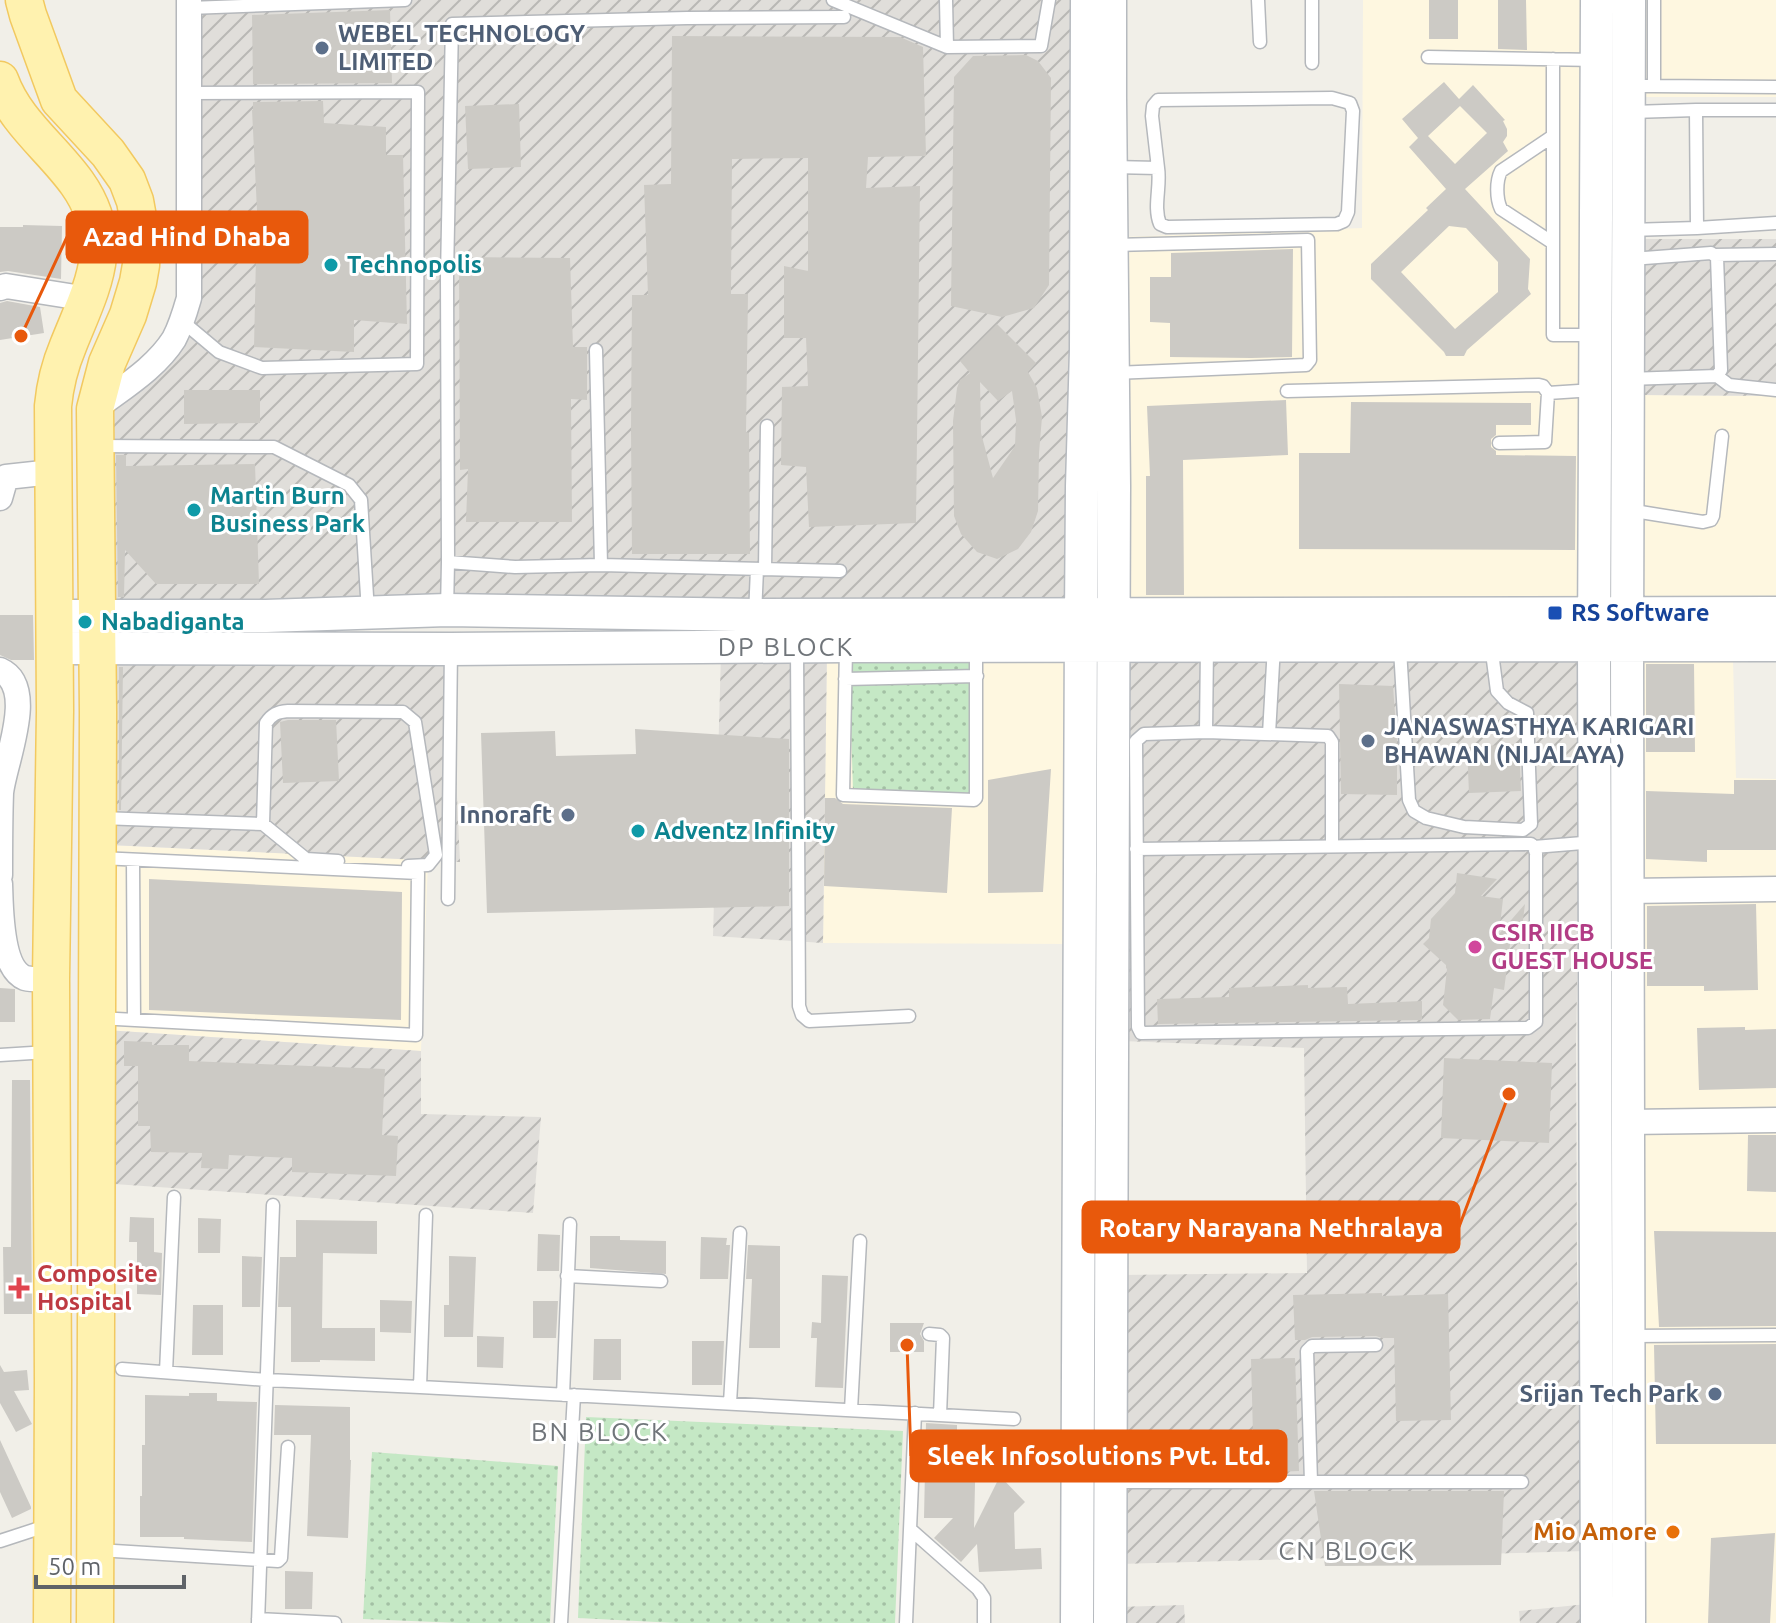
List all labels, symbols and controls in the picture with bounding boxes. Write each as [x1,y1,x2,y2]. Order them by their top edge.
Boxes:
place label: WEBEL TECHNOLOGY LIMITED [338,20,586,75]
marker: WEBEL TECHNOLOGY LIMITED [313,39,331,57]
callout: Azad Hind Dhaba [67,212,307,262]
text: Azad Hind Dhaba [83,222,291,251]
place label: Technopolis [347,251,482,278]
marker: Technopolis [322,256,340,274]
place label: Martin Burn Business Park [210,482,366,537]
marker: Martin Burn Business Park [185,501,203,519]
place label: RS Software [1571,599,1710,626]
marker: RS Software [1546,604,1564,622]
place label: Nabadiganta [101,608,245,635]
marker: Nabadiganta [76,613,94,631]
district label: DP BLOCK [718,632,854,661]
place label: JANASWASTHYA KARIGARI BHAWAN (NIJALAYA) [1384,713,1694,768]
marker: JANASWASTHYA KARIGARI BHAWAN (NIJALAYA) [1359,732,1377,750]
place label: Innoraft [459,801,552,828]
marker: Innoraft [559,806,577,824]
place label: Adventz Infinity [654,817,835,844]
marker: Adventz Infinity [629,822,647,840]
place label: CSIR IICB GUEST HOUSE [1491,919,1653,974]
marker: CSIR IICB GUEST HOUSE [1466,938,1484,956]
callout: Rotary Narayana Nethralaya [1083,1202,1459,1252]
text: Rotary Narayana Nethralaya [1099,1213,1443,1242]
place label: Composite Hospital [37,1260,158,1315]
marker: Composite Hospital [8,1277,30,1299]
place label: Srijan Tech Park [1520,1380,1700,1407]
marker: Srijan Tech Park [1706,1385,1724,1403]
district label: BN BLOCK [531,1417,669,1446]
callout: Sleek Infosolutions Pvt. Ltd. [911,1431,1286,1481]
text: Sleek Infosolutions Pvt. Ltd. [927,1441,1271,1470]
place label: Mio Amore [1533,1518,1657,1545]
marker: Mio Amore [1664,1523,1682,1541]
district label: CN BLOCK [1278,1536,1416,1565]
scale bar [36,1539,184,1589]
text: 50 m [48,1553,101,1580]

